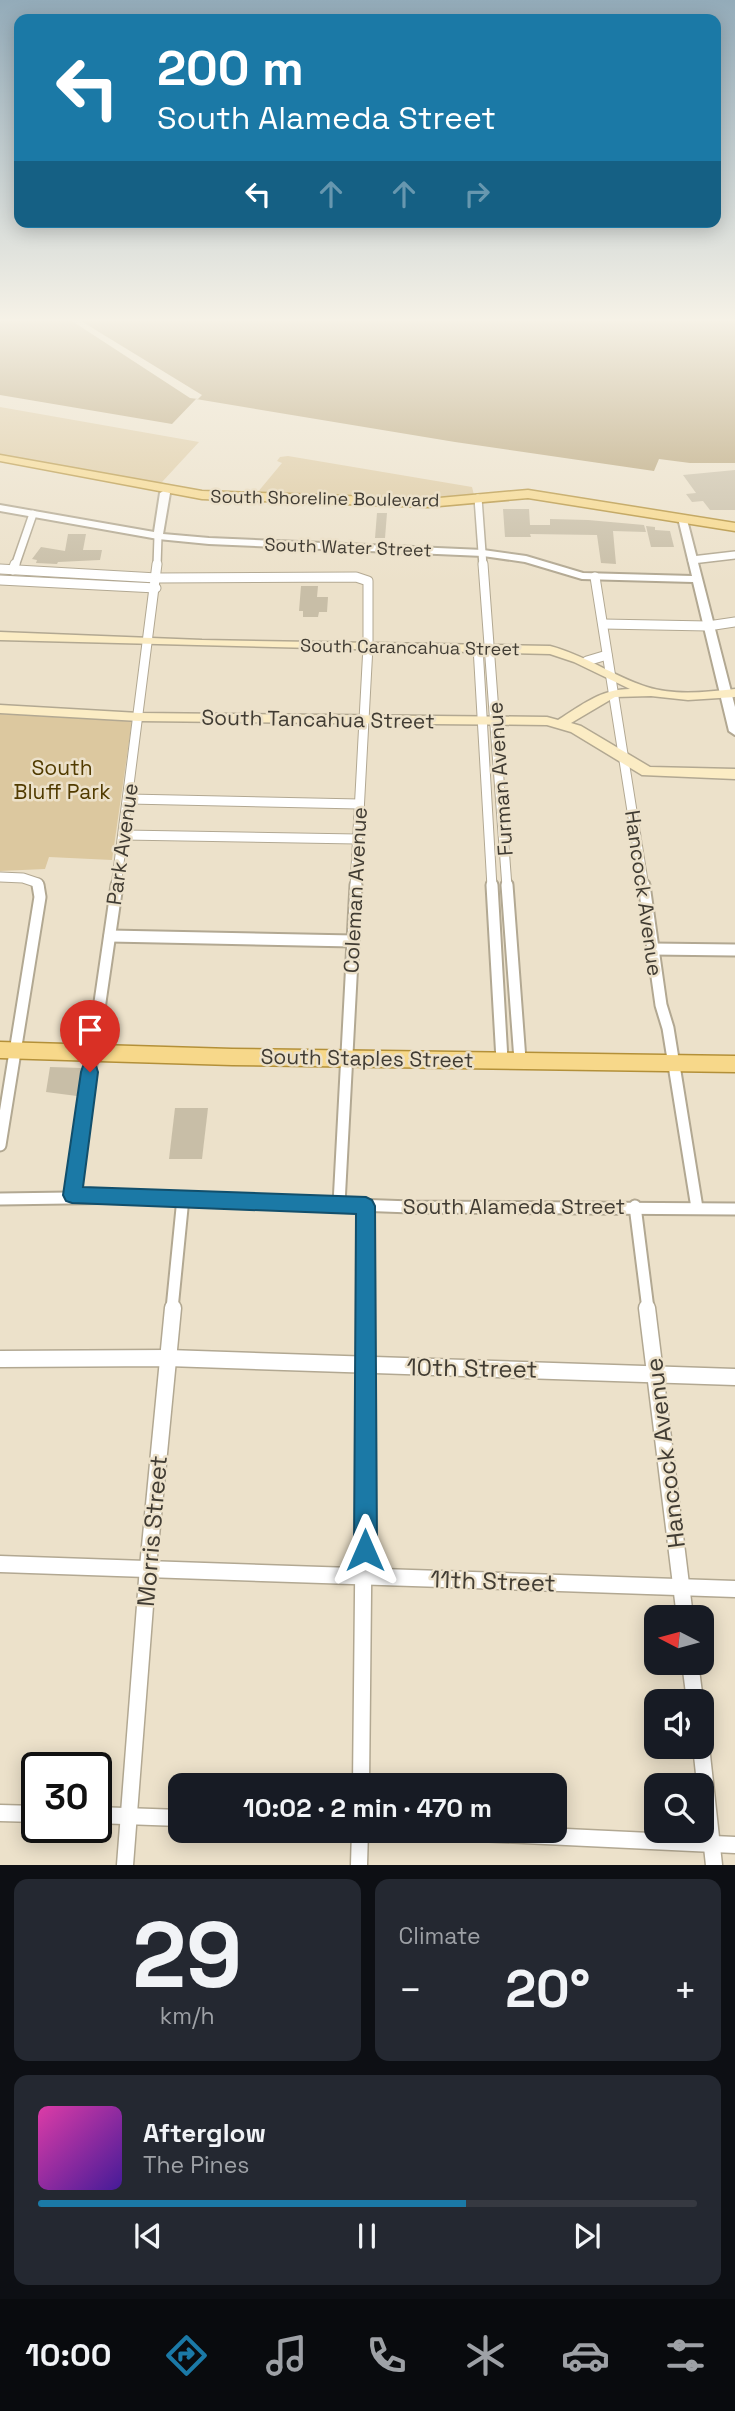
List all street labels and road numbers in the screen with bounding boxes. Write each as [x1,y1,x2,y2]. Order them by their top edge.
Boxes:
street label: South Shoreline Boulevard [210,485,440,511]
street label: South Water Street [264,533,432,561]
street label: South Carancahua Street [300,634,520,660]
street label: Furman Avenue [481,701,519,857]
street label: South Tancahua Street [201,703,435,735]
street label: Park Avenue [100,781,144,907]
street label: Coleman Avenue [337,806,373,974]
street label: Hancock Avenue [619,808,669,978]
street label: South Staples Street [260,1043,474,1073]
street label: South Alameda Street [403,1193,625,1220]
street label: 10th Street [406,1351,538,1385]
street label: Hancock Avenue [638,1356,692,1550]
street label: Morris Street [130,1454,174,1608]
street label: 11th Street [430,1563,556,1599]

